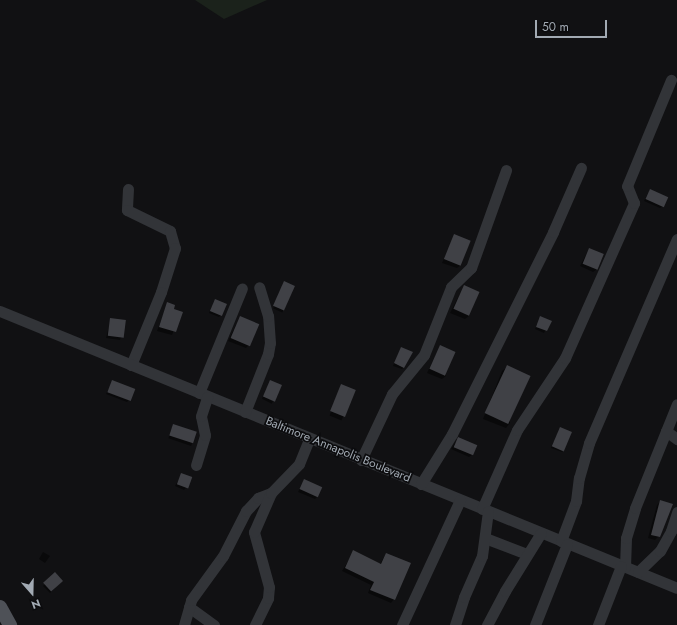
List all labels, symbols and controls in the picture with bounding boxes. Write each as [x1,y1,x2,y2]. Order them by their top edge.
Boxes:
scale bar [537,12,609,38]
text: 50 m [542,18,569,36]
street label: Baltimore Annapolis Boulevard [263,414,413,486]
north arrow [12,573,52,613]
text: N [29,595,43,613]

